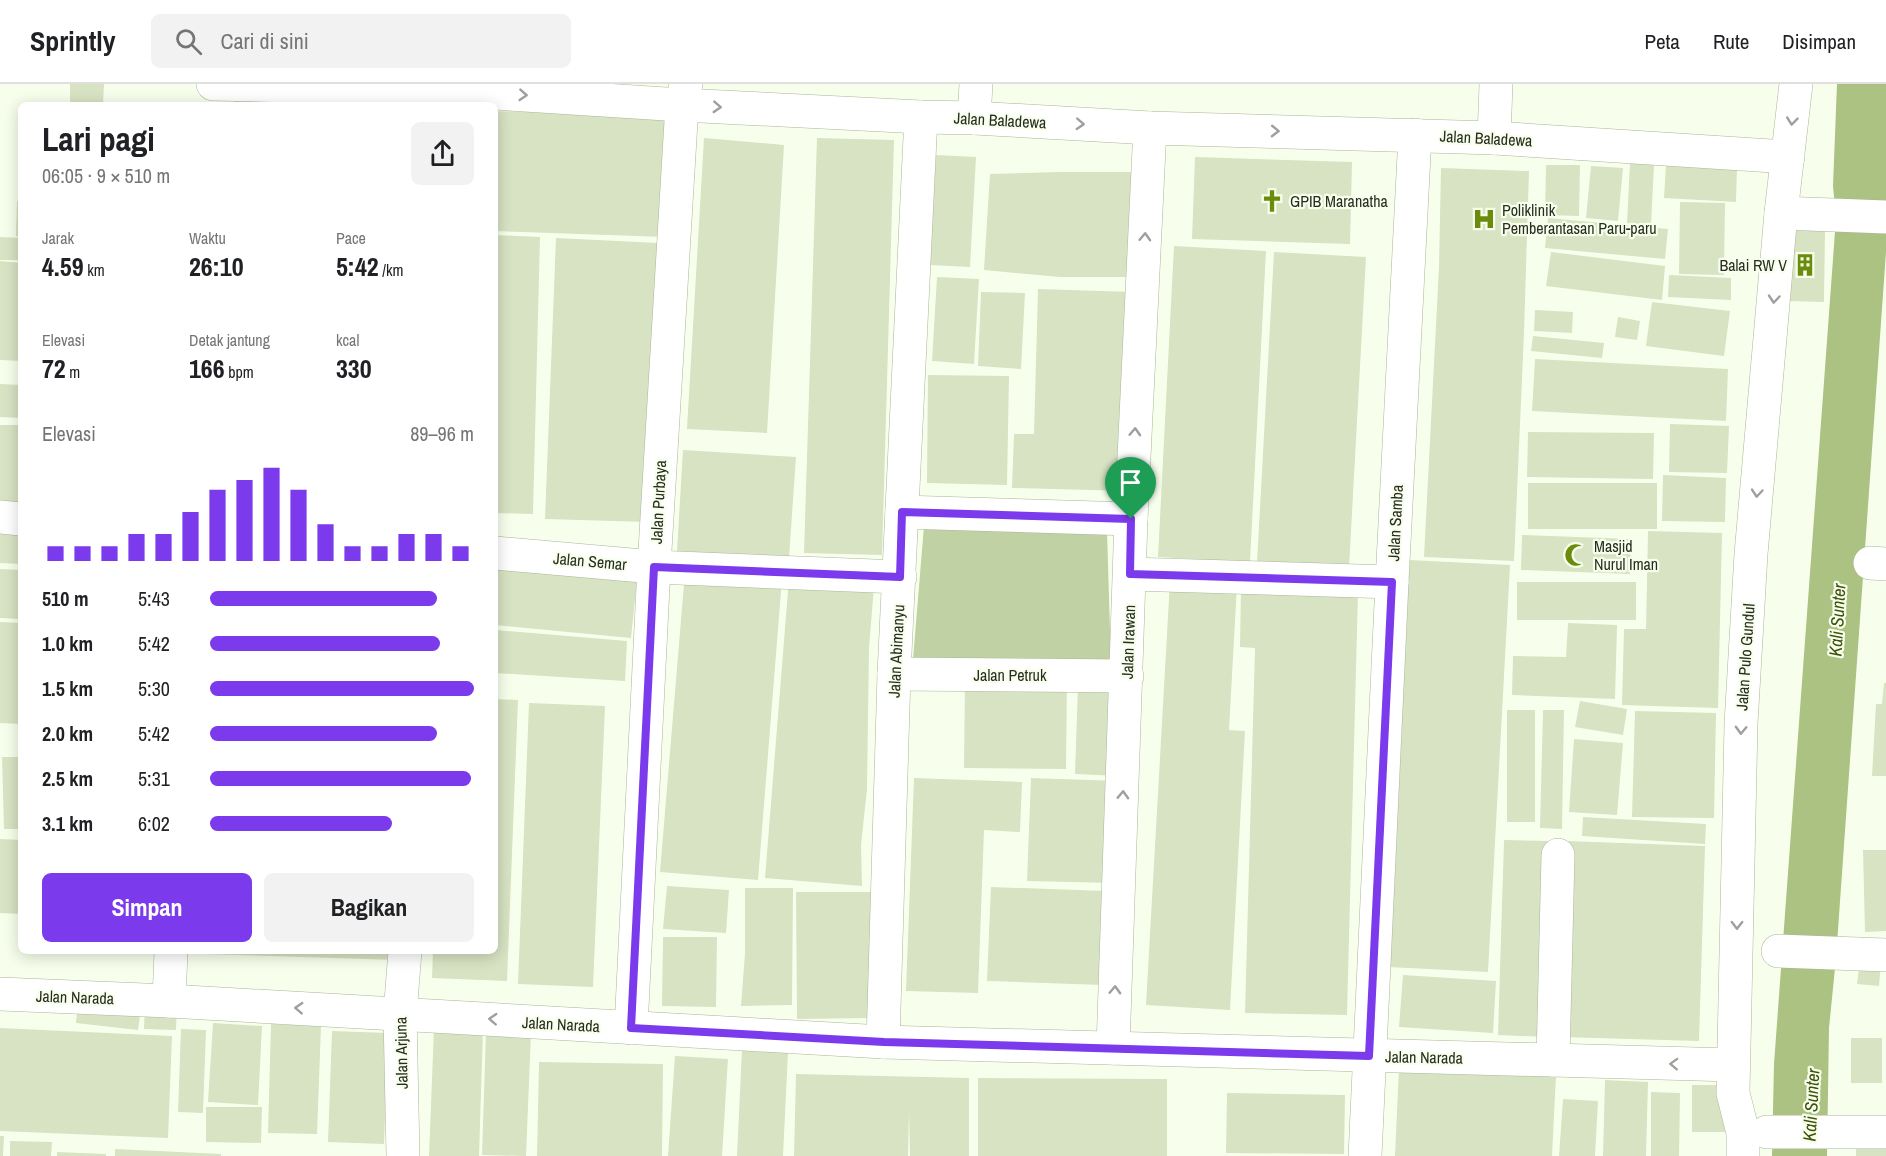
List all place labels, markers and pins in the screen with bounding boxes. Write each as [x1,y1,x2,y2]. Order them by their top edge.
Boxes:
church icon: GPIB Maranatha [1259,188,1285,214]
place label: GPIB Maranatha [1290,190,1388,212]
place label: Poliklinik Pemberantasan Paru-paru [1502,199,1657,239]
hospital icon: Poliklinik Pemberantasan Paru-paru [1471,206,1497,232]
building icon: Balai RW V [1792,252,1818,278]
place label: Balai RW V [1719,254,1787,276]
pin [1105,457,1156,519]
place label: Masjid Nurul Iman [1594,535,1658,575]
mosque icon: Masjid Nurul Iman [1563,542,1589,568]

